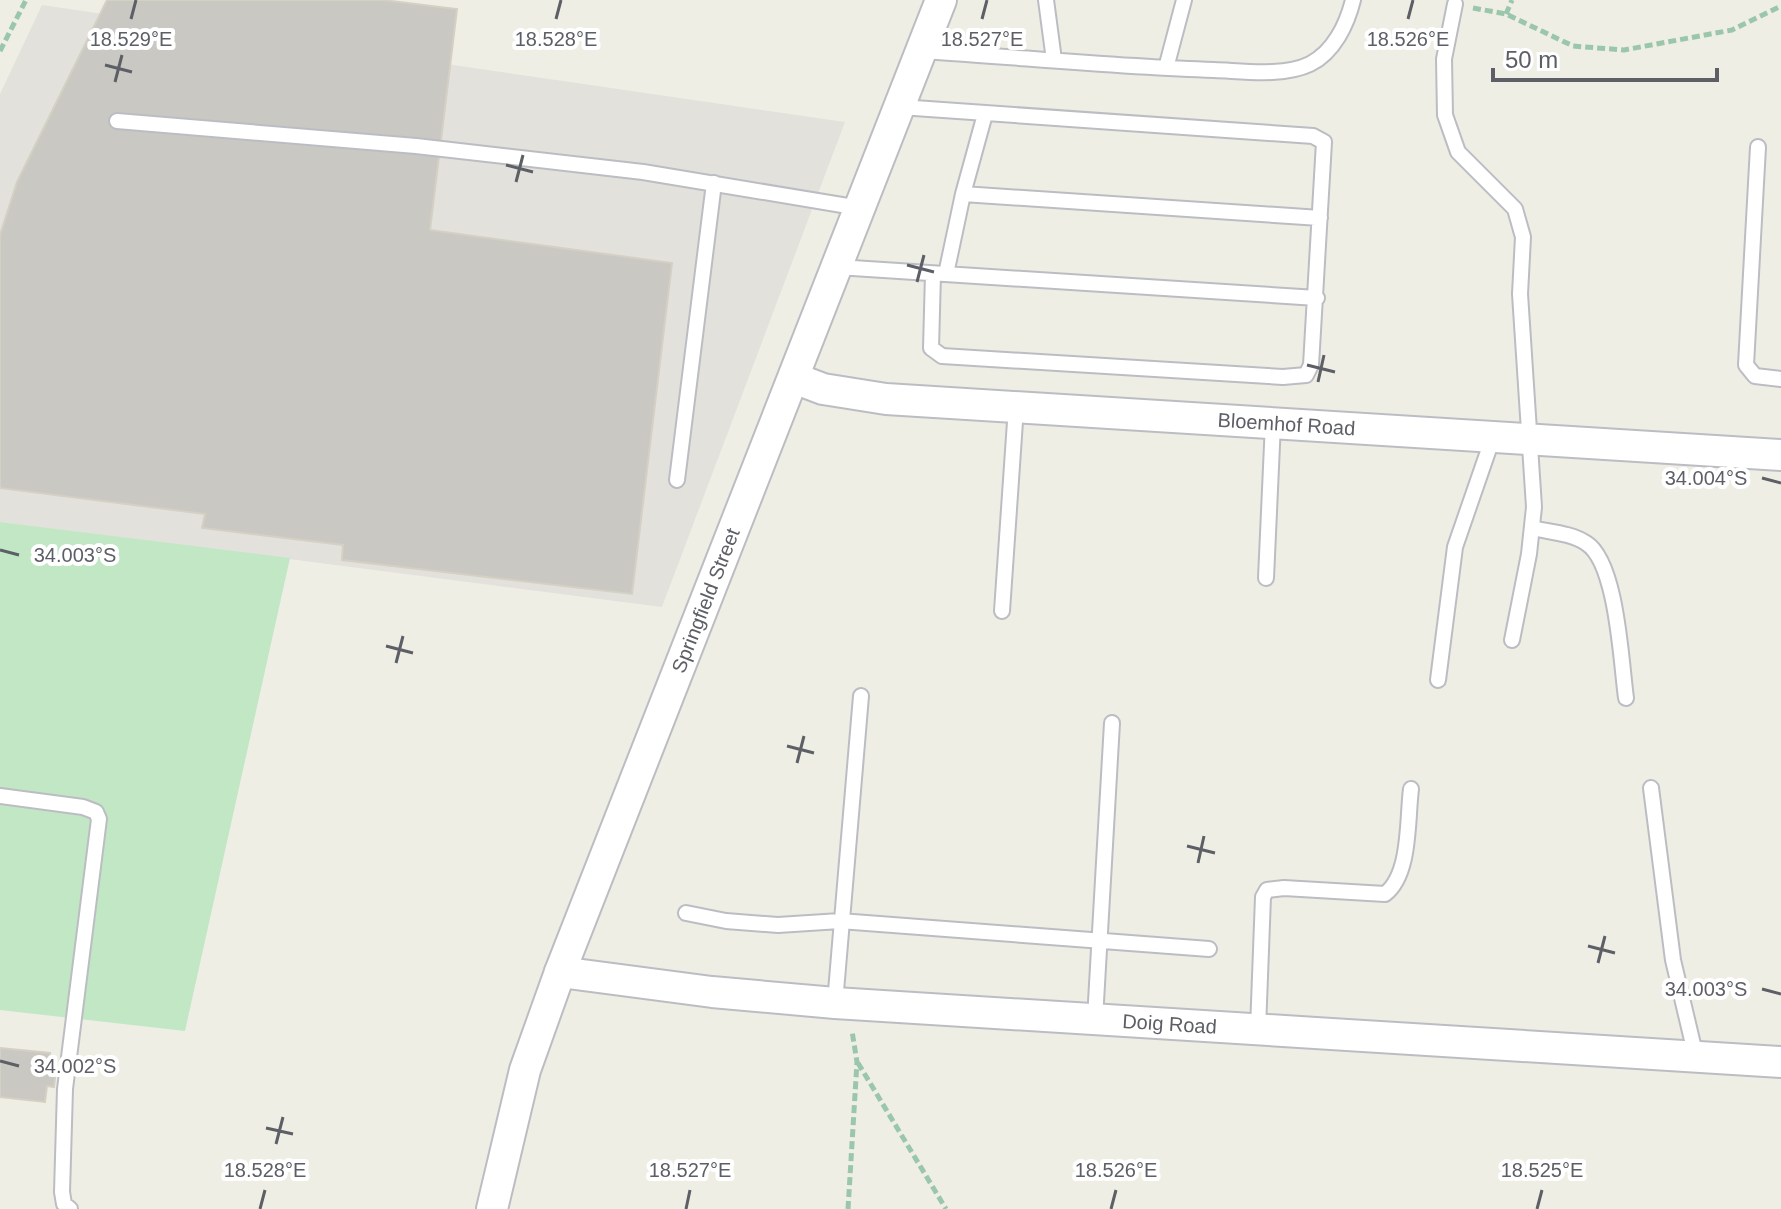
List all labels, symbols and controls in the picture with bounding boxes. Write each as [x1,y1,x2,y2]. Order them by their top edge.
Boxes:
text: 18.529°E [90,28,172,50]
text: 18.528°E [515,28,597,50]
text: 18.527°E [941,28,1023,50]
text: 18.526°E [1367,28,1449,50]
scale bar [1493,32,1717,82]
text: 50 m [1505,46,1558,73]
street label: Bloemhof Road [1217,409,1356,439]
text: 34.004°S [1665,467,1747,489]
street label: Springfield Street [667,525,744,676]
text: 34.003°S [34,544,116,566]
text: 34.003°S [1665,978,1747,1000]
street label: Doig Road [1122,1010,1217,1038]
text: 34.002°S [34,1055,116,1077]
text: 18.528°E [224,1159,306,1181]
text: 18.527°E [649,1159,731,1181]
text: 18.526°E [1075,1159,1157,1181]
text: 18.525°E [1501,1159,1583,1181]

